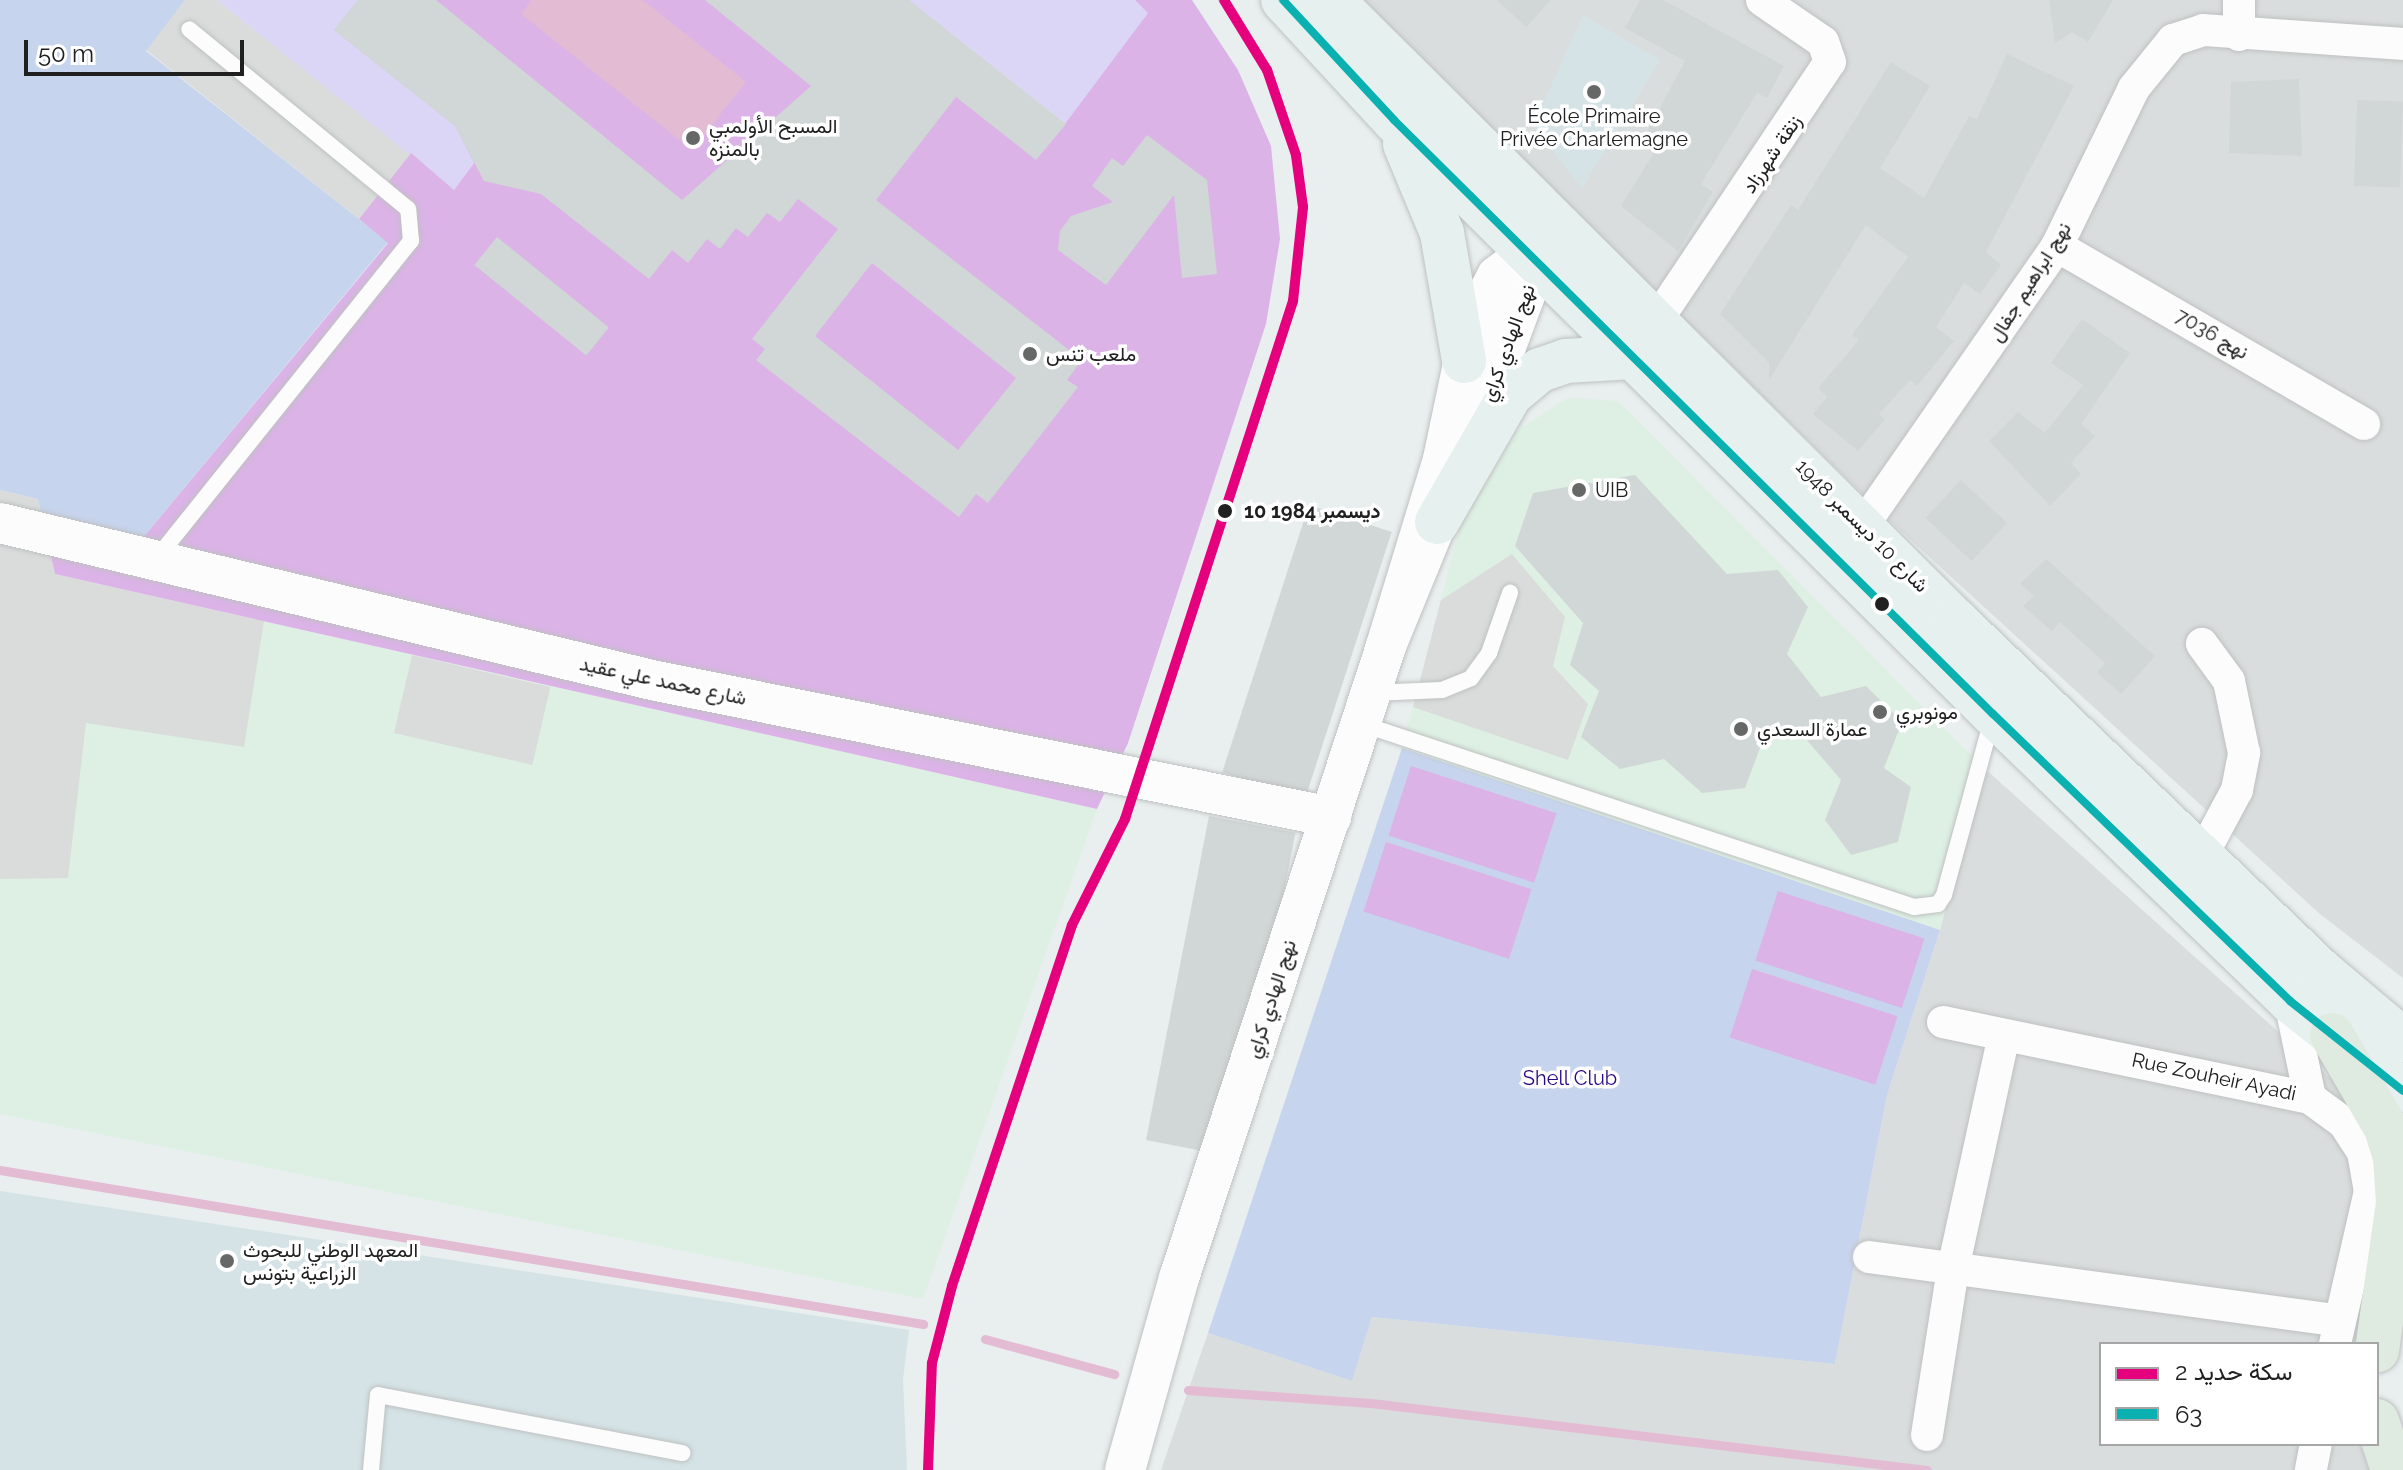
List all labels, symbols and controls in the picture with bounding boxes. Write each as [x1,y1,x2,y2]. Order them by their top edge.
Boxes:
scale bar [28,24,248,74]
text: 50 m [38,39,94,68]
marker: École Primaire Privée Charlemagne [1585,83,1603,101]
place label: École Primaire Privée Charlemagne [1500,104,1688,151]
street label: زنقة شهرزاد [1737,110,1807,198]
place label: المسبح الأولمبي بالمنزه [709,114,837,161]
marker: المسبح الأولمبي بالمنزه [684,129,702,147]
street label: نهج ابراهيم جفال [1984,218,2076,346]
street label: نهج الهادي كراي [1476,281,1540,405]
street label: نهج 7036 [2171,304,2253,364]
place label: ملعب تنس [1046,342,1136,366]
marker: ملعب تنس [1021,345,1039,363]
street label: شارع 10 ديسمبر 1948 [1791,455,1933,597]
place label: UIB [1595,478,1628,502]
marker: UIB [1570,481,1588,499]
marker: 10 ديسمبر 1984 [1213,499,1237,523]
place label: 10 ديسمبر 1984 [1244,499,1381,523]
unlabelled marker [1874,596,1890,612]
street label: شارع محمد علي عقيد [577,652,749,710]
place label: مونوبري [1896,700,1958,724]
marker: مونوبري [1871,703,1889,721]
place label: عمارة السعدي [1757,717,1867,741]
marker: عمارة السعدي [1732,720,1750,738]
street label: نهج الهادي كراي [1241,937,1301,1061]
street label: Rue Zouheir Ayadi [2129,1048,2299,1106]
park label: Shell Club [1523,1066,1617,1090]
place label: المعهد الوطني للبحوث الزراعية بتونس [243,1238,418,1285]
marker: المعهد الوطني للبحوث الزراعية بتونس [218,1252,236,1270]
legend [2099,1342,2379,1446]
text: سكة حديد 2 [2175,1357,2292,1386]
text: 63 [2175,1400,2202,1429]

